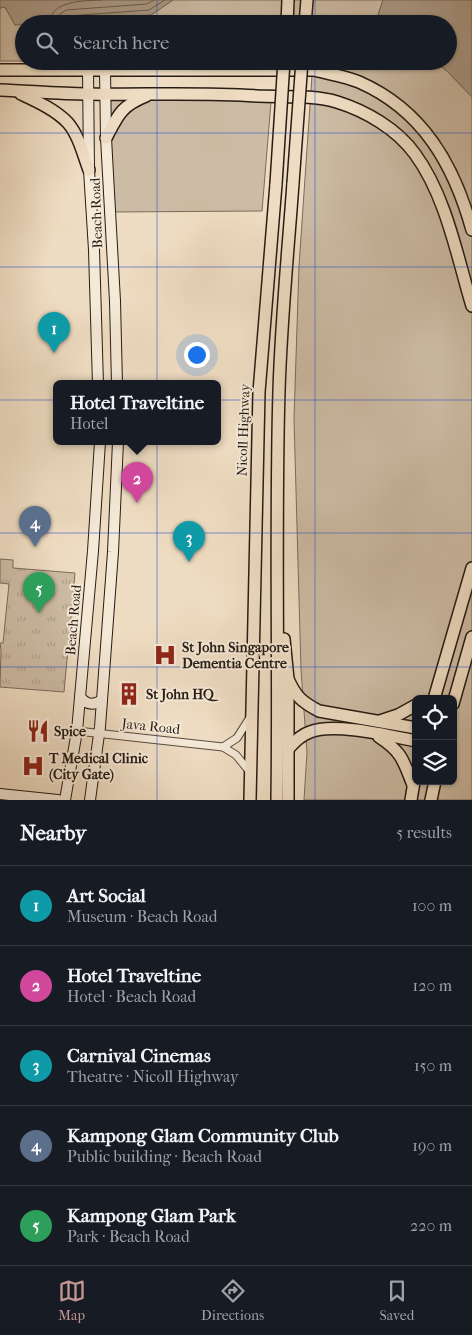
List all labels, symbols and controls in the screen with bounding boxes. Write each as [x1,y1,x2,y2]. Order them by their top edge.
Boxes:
search box [15,15,457,70]
icon: search [33,29,61,57]
text: Search here [73,32,169,54]
street label: Beach Road [87,177,106,249]
pin: 1 [38,312,70,353]
your location [184,342,210,368]
popup [53,380,221,445]
street label: Nicoll Highway [233,383,254,477]
text: Hotel Traveltine [70,392,204,414]
text: Hotel [70,414,108,433]
pin: 2 [121,462,153,503]
pin: 4 [19,506,51,547]
pin: 3 [173,521,205,562]
pin: 5 [23,572,55,613]
street label: Beach Road [62,584,85,656]
place label: St John Singapore Dementia Centre [182,639,289,672]
hospital icon: St John Singapore Dementia Centre [152,642,178,668]
building icon: St John HQ [116,681,142,707]
place label: St John HQ [146,686,219,703]
map controls [412,695,457,785]
button: locate [412,695,457,740]
street label: Java Road [120,715,181,738]
restaurant icon: Spice [25,718,51,744]
place label: Spice [54,723,86,740]
button: layers [412,740,457,785]
place label: T Medical Clinic (City Gate) [48,750,149,783]
hospital icon: T Medical Clinic (City Gate) [20,753,46,779]
text: Nearby [20,821,86,845]
text: 5 results [396,823,452,842]
text: Art Social [67,885,146,907]
text: 1 [33,896,39,915]
text: 100 m [412,896,452,915]
text: Museum · Beach Road [67,907,217,926]
text: Hotel Traveltine [67,965,201,987]
text: 2 [32,976,40,995]
text: 120 m [413,976,452,995]
text: Hotel · Beach Road [67,987,196,1006]
text: Carnival Cinemas [67,1045,211,1067]
text: 3 [33,1056,39,1075]
text: 150 m [414,1056,452,1075]
text: Theatre · Nicoll Highway [67,1067,239,1086]
text: Kampong Glam Community Club [67,1125,339,1147]
text: 4 [31,1136,41,1155]
text: 190 m [412,1136,452,1155]
text: Public building · Beach Road [67,1147,262,1166]
text: Kampong Glam Park [67,1205,236,1227]
text: 5 [33,1216,39,1235]
text: 220 m [410,1216,452,1235]
text: Park · Beach Road [67,1227,190,1246]
tab: Map [58,1277,86,1324]
tab: Directions [201,1277,264,1324]
tab: Saved [380,1277,414,1324]

